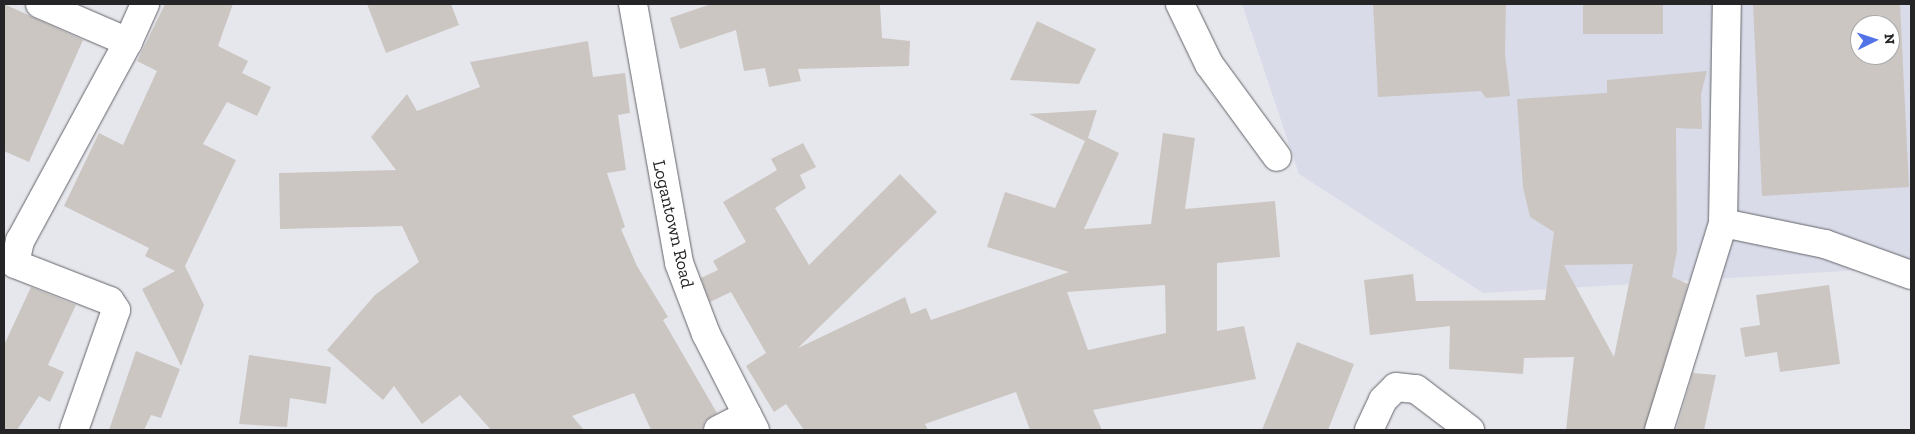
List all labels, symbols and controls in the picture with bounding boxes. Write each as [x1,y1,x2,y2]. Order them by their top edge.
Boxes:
north arrow [1850,15,1900,65]
text: N [1881,33,1898,45]
street label: Logantown Road [648,158,698,290]

